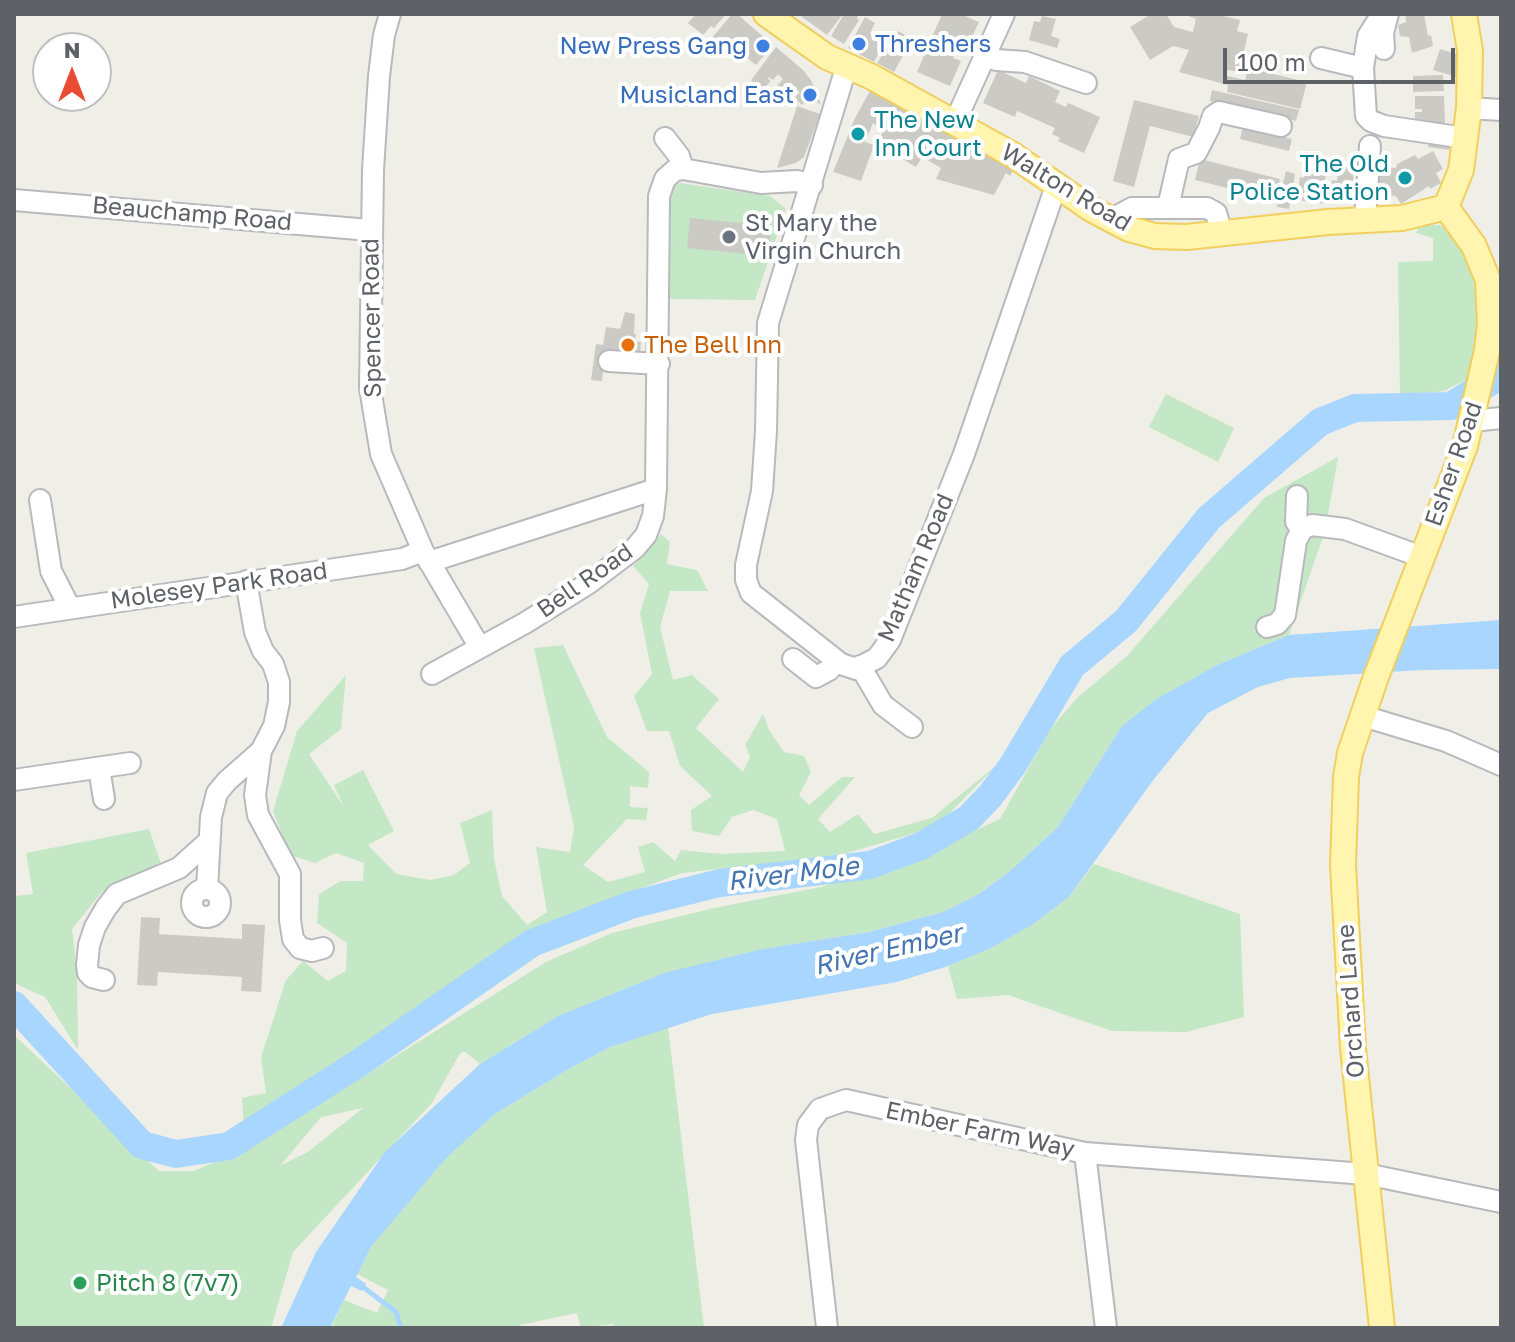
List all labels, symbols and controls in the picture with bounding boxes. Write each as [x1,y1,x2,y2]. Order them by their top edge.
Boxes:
place label: Threshers [875,30,991,58]
north arrow [32,32,112,112]
place label: New Press Gang [559,32,747,60]
scale bar [1227,32,1459,82]
marker: Threshers [850,35,868,53]
text: N [64,36,80,63]
marker: New Press Gang [754,37,772,55]
text: 100 m [1237,47,1306,76]
place label: Musicland East [620,81,794,109]
marker: Musicland East [801,86,819,104]
place label: The New Inn Court [874,106,982,162]
marker: The New Inn Court [849,125,867,143]
street label: Walton Road [996,138,1136,238]
place label: The Old Police Station [1229,150,1389,206]
marker: The Old Police Station [1396,169,1414,187]
street label: Beauchamp Road [91,191,293,237]
place label: St Mary the Virgin Church [745,209,901,265]
marker: St Mary the Virgin Church [720,228,738,246]
street label: Spencer Road [356,238,388,398]
place label: The Bell Inn [644,331,782,359]
marker: The Bell Inn [619,336,637,354]
street label: Esher Road [1419,398,1489,530]
street label: Matham Road [872,490,960,646]
street label: Bell Road [532,538,638,624]
street label: Molesey Park Road [109,557,329,615]
water label: River Mole [726,851,860,897]
water label: River Ember [811,918,965,982]
street label: Orchard Lane [1331,923,1371,1079]
street label: Ember Farm Way [883,1096,1077,1164]
place label: Pitch 8 (7v7) [96,1269,239,1297]
marker: Pitch 8 (7v7) [71,1274,89,1292]

